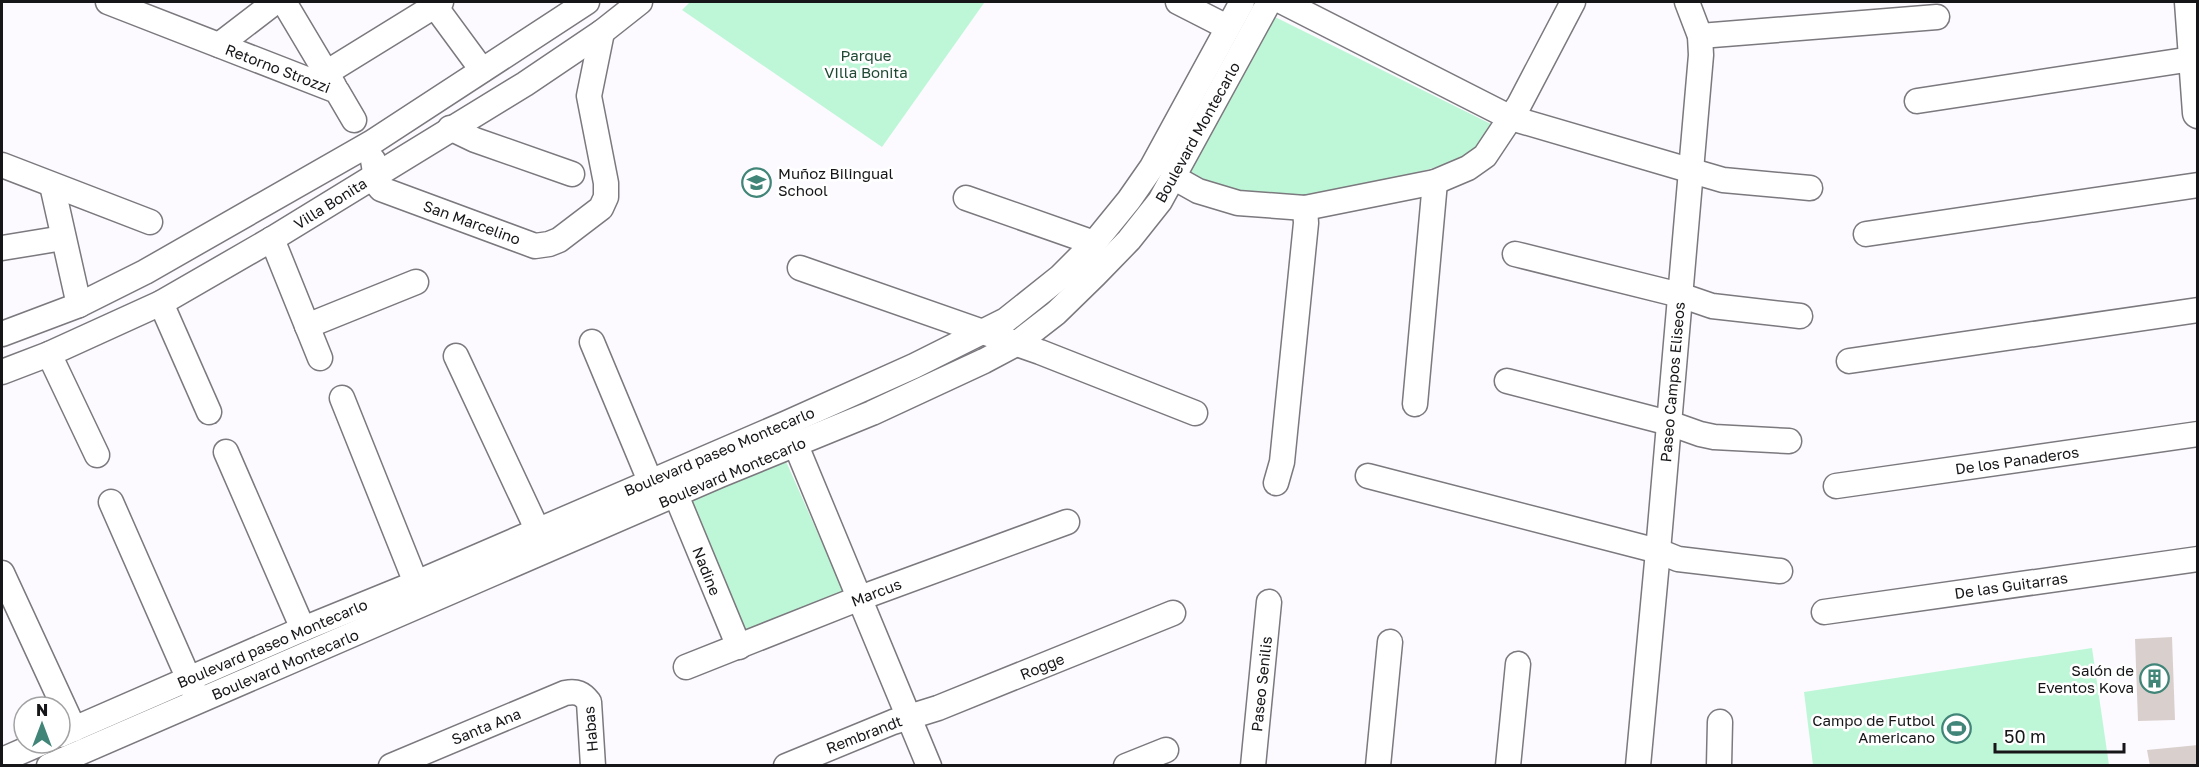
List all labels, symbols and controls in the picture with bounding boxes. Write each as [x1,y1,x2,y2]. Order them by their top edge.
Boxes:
street label: Retorno Strozzi [223,40,333,96]
park label: Parque VIlla Bonita [824,46,908,81]
street label: Boulevard Montecarlo [1151,58,1243,206]
place label: Muñoz Bilingual School [778,164,893,199]
school or university icon: Muñoz Bilingual School [741,166,773,198]
street label: Villa Bonita [290,173,370,233]
street label: San Marcelino [421,196,523,248]
street label: Paseo Campos Eliseos [1656,301,1688,463]
street label: Boulevard paseo Montecarlo [621,403,817,499]
street label: Boulevard Montecarlo [656,433,808,511]
street label: De los Panaderos [1954,442,2080,478]
street label: Nadine [689,544,725,598]
street label: De las Guitarras [1953,568,2069,602]
street label: Marcus [848,574,904,610]
street label: Boulevard paseo Montecarlo [174,595,370,691]
street label: Boulevard Montecarlo [209,625,361,703]
street label: Paseo Senilis [1247,635,1275,733]
street label: Rogge [1017,649,1067,683]
place label: Salón de Eventos Kova [2037,661,2134,696]
building icon: Salón de Eventos Kova [2139,663,2171,695]
north arrow [12,695,72,755]
text: N [36,700,48,720]
street label: Santa Ana [449,704,523,748]
street label: Habas [579,705,601,752]
street label: Rembrandt [823,711,905,757]
place label: Campo de Futbol Americano [1812,711,1935,746]
sports icon: Campo de Futbol Americano [1940,713,1972,745]
scale bar [1995,716,2124,754]
text: 50 m [2004,725,2046,747]

